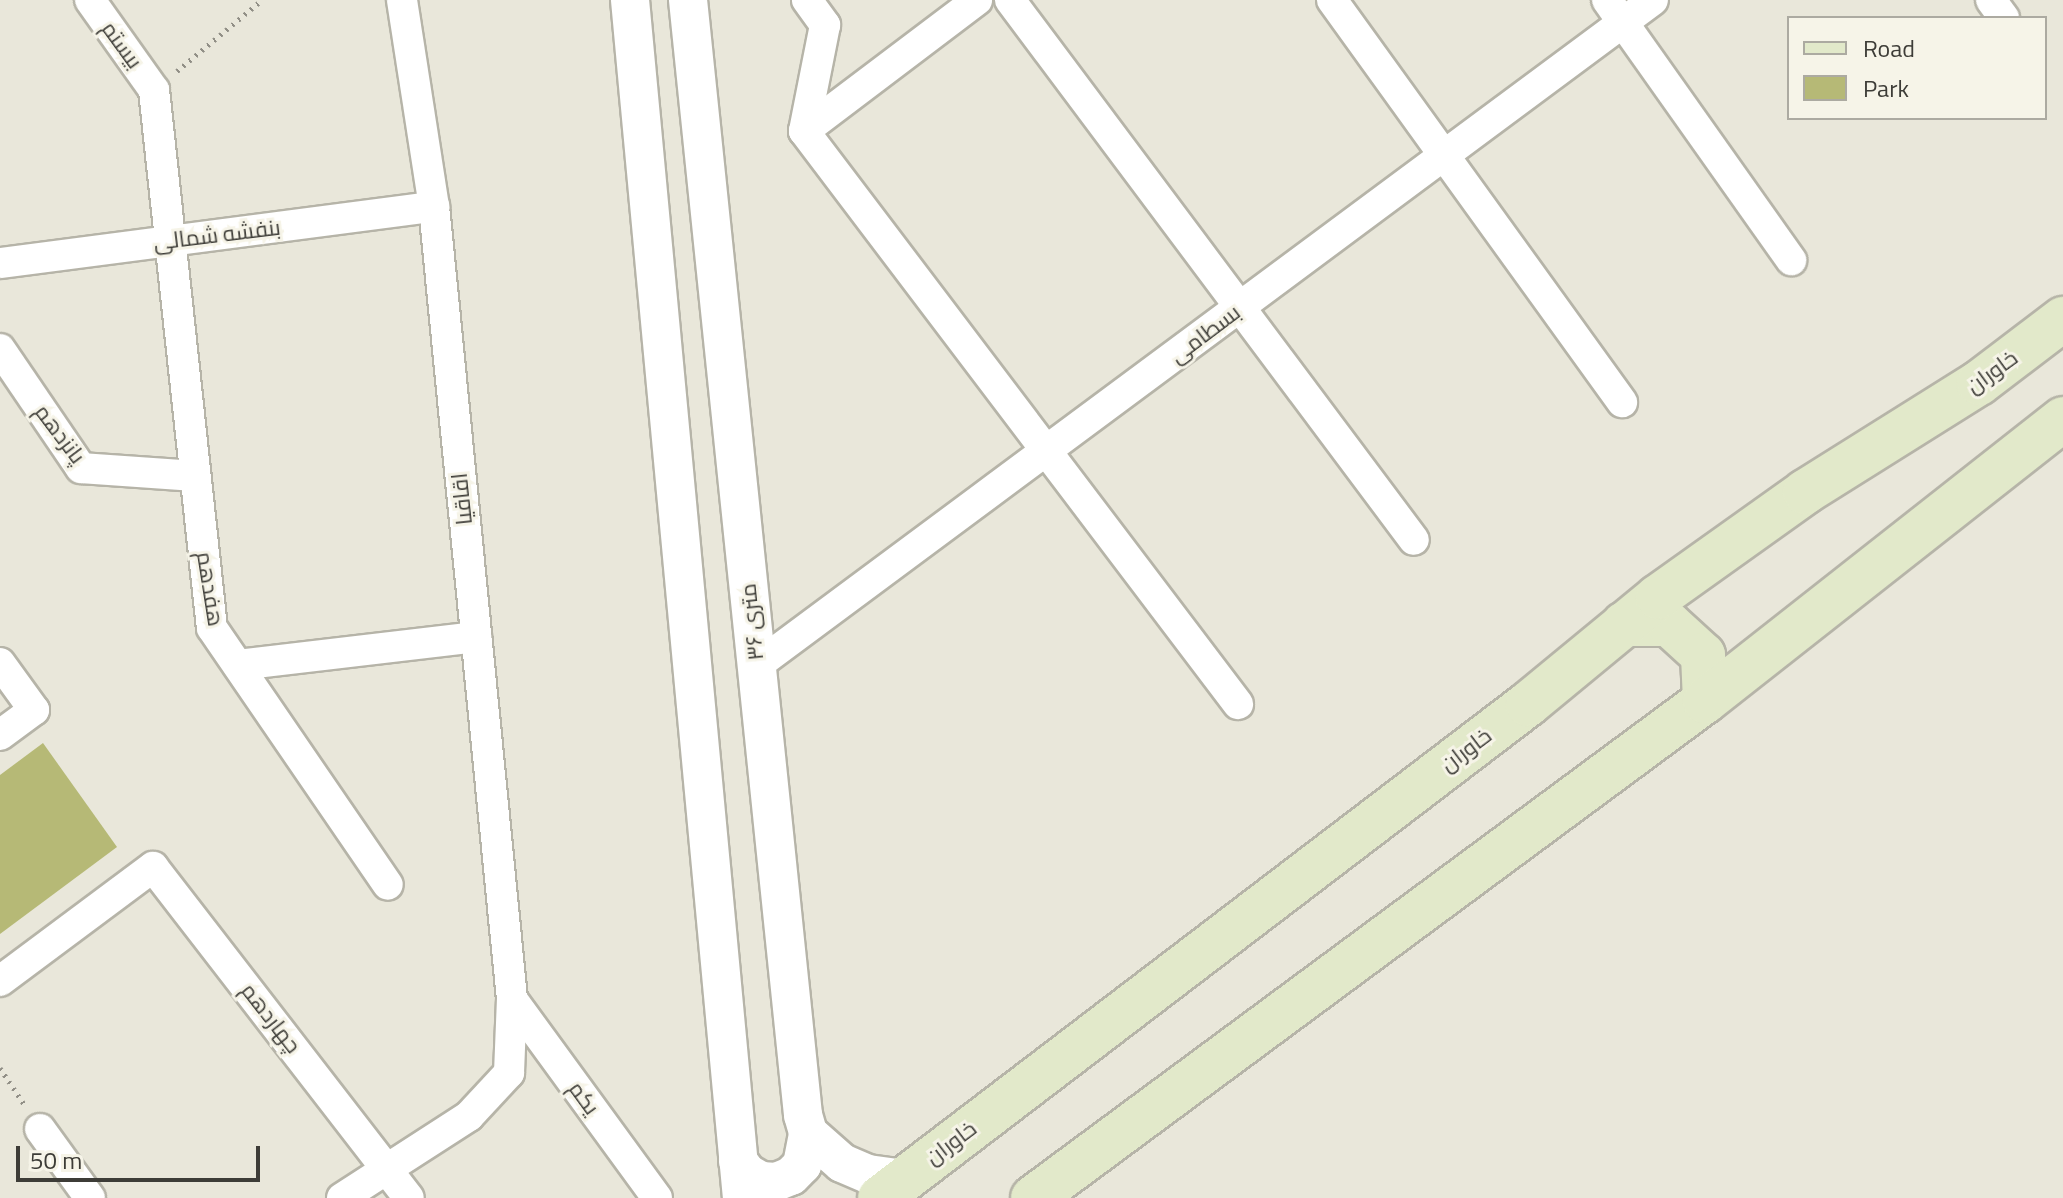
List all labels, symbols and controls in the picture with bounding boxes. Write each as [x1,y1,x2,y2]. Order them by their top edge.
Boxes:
street label: بیستم [96,16,148,74]
legend [1787,16,2047,120]
text: Road [1863,30,1915,66]
text: Park [1863,70,1909,106]
street label: بنفشه شمالی [152,214,282,256]
street label: بسطامی [1165,299,1245,369]
street label: خاوران [1961,345,2023,399]
street label: پانزدهم [29,399,91,469]
street label: اقاقیا [446,472,478,526]
street label: هفدهم [191,550,229,628]
street label: ۳۶ متری [735,582,769,662]
street label: خاوران [1435,722,1497,778]
street label: چهاردهم [235,978,307,1058]
street label: یکم [563,1076,605,1120]
street label: خاوران [920,1115,982,1171]
scale bar [20,1130,264,1180]
text: 50 m [30,1142,82,1178]

